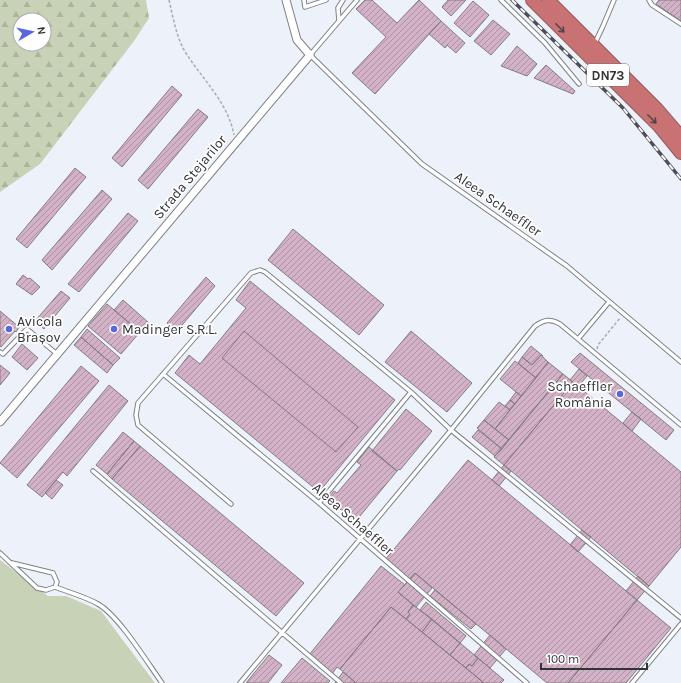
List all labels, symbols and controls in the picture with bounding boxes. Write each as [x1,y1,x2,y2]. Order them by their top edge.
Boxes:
north arrow [12,12,52,52]
one-way arrow [555,23,565,32]
text: N [34,26,48,35]
road number: DN73 [587,64,629,86]
one-way arrow [647,114,657,124]
street label: Strada Stejarilor [150,131,231,223]
street label: Aleea Schaeffler [451,168,545,241]
place label: Avicola Brașov [17,313,62,346]
place label: Madinger S.R.L. [122,321,218,338]
marker: Avicola Brașov [4,324,14,334]
marker: Madinger S.R.L. [109,324,119,334]
place label: Schaeffler România [547,378,613,411]
marker: Schaeffler România [615,389,625,399]
street label: Aleea Schaeffler [309,479,398,560]
scale bar [541,645,647,671]
text: 100 m [547,652,579,666]

